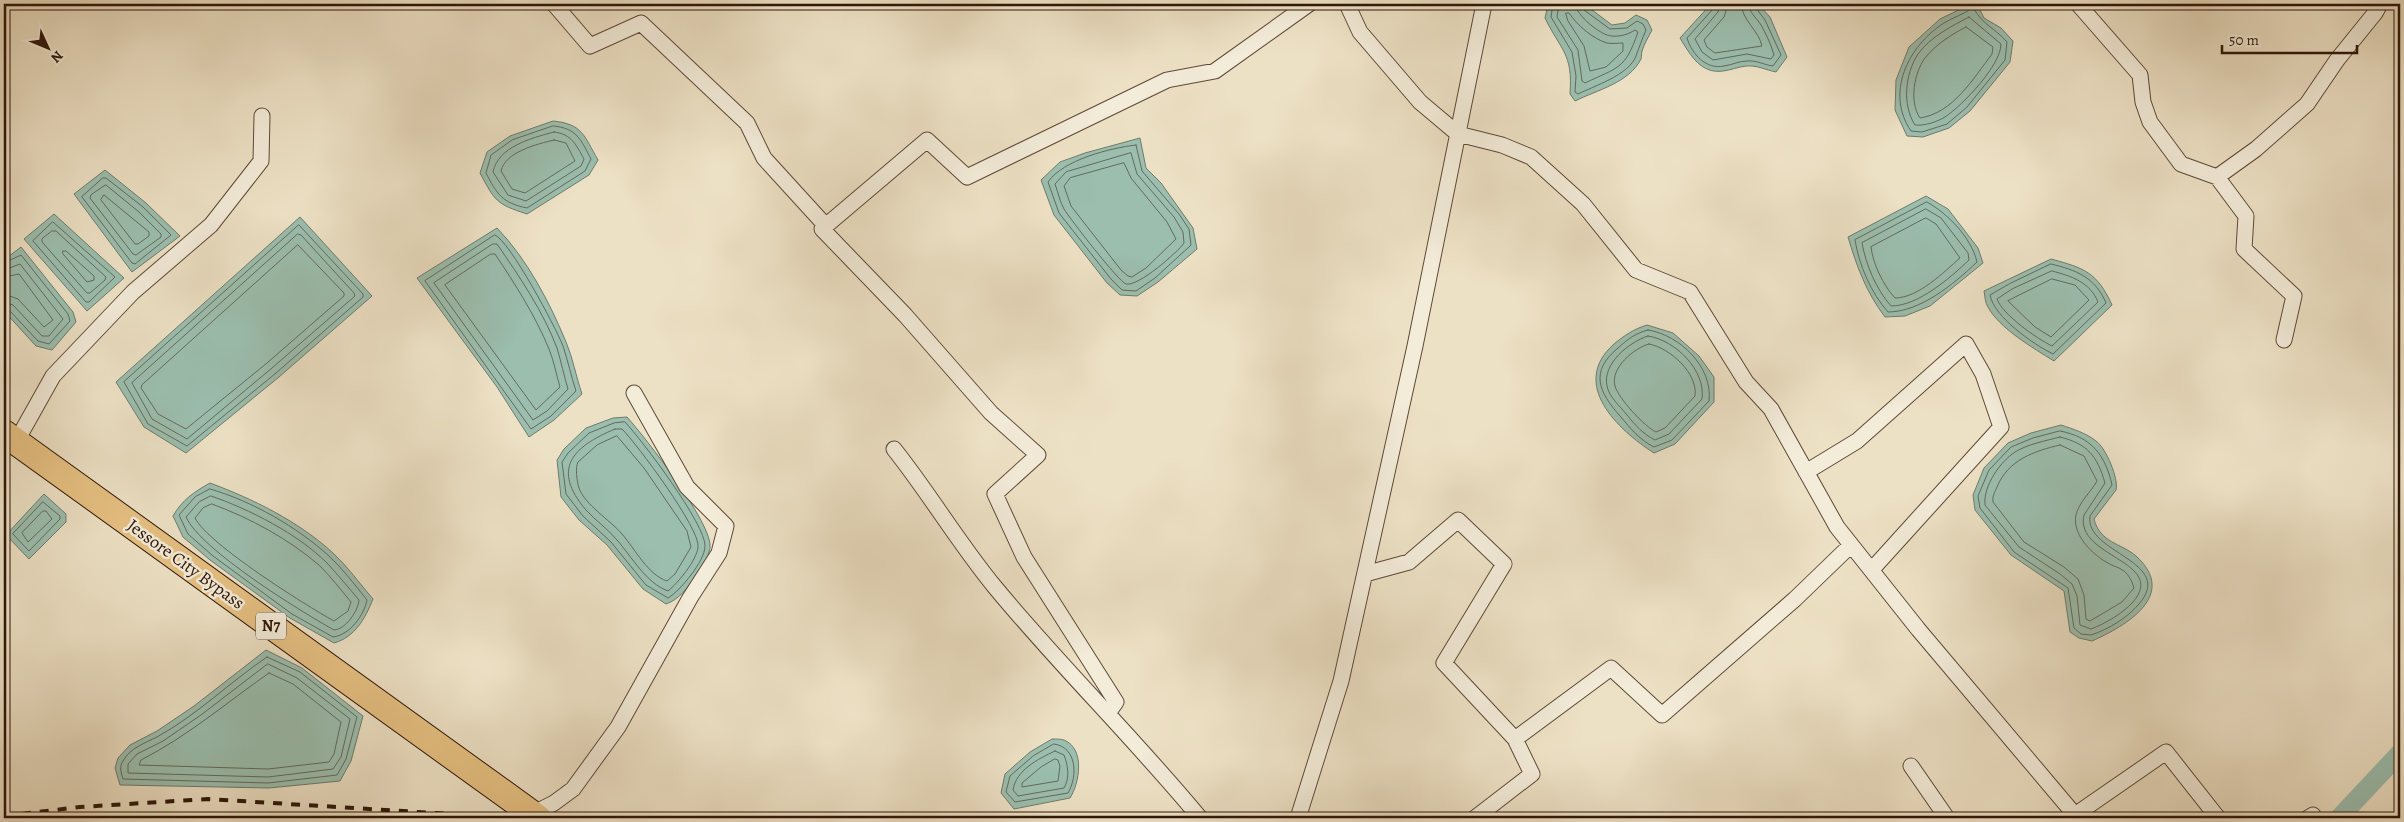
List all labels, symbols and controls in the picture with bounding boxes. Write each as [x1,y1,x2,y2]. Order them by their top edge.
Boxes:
north arrow [22,22,72,72]
scale bar [2222,22,2356,54]
text: 50 m [2229,30,2259,50]
text: N [47,46,67,67]
street label: Jessore City Bypass [123,513,249,615]
road number: N7 [256,612,286,640]

